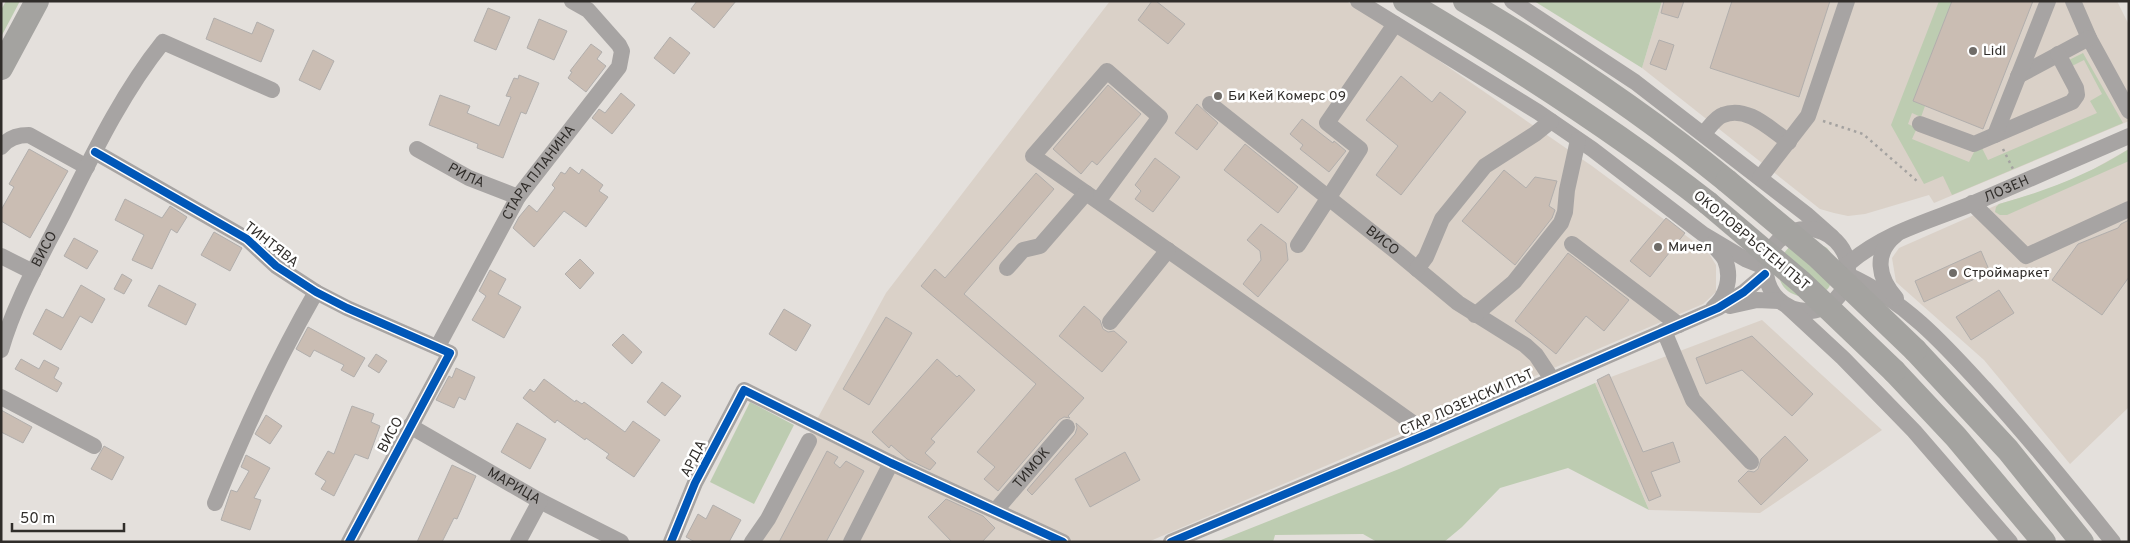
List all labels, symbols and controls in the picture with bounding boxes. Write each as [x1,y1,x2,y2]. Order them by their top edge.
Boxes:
place label: Lidl [1983,43,2006,60]
marker: Lidl [1967,45,1979,57]
place label: Би Кей Комерс 09 [1228,88,1346,105]
marker: Би Кей Комерс 09 [1212,90,1224,102]
street label: СТАРА ПЛАНИНА [499,122,579,223]
street label: РИЛА [445,159,487,192]
street label: ЛОЗЕН [1981,172,2032,206]
street label: ОКОЛОВРЪСТЕН ПЪТ [1689,187,1813,295]
street label: ТИНТЯВА [241,219,301,271]
street label: ВИСО [1362,222,1403,259]
street label: ВИСО [28,228,61,270]
place label: Мичел [1668,239,1712,256]
marker: Мичел [1652,241,1664,253]
place label: Строймаркет [1963,265,2049,282]
marker: Строймаркет [1947,267,1959,279]
street label: СТАР ЛОЗЕНСКИ ПЪТ [1398,366,1536,440]
street label: ВИСО [375,414,407,456]
street label: АРДА [677,438,711,480]
street label: ТИМОК [1009,444,1054,492]
street label: МАРИЦА [484,464,544,508]
scale bar [12,500,125,532]
text: 50 m [20,510,55,529]

